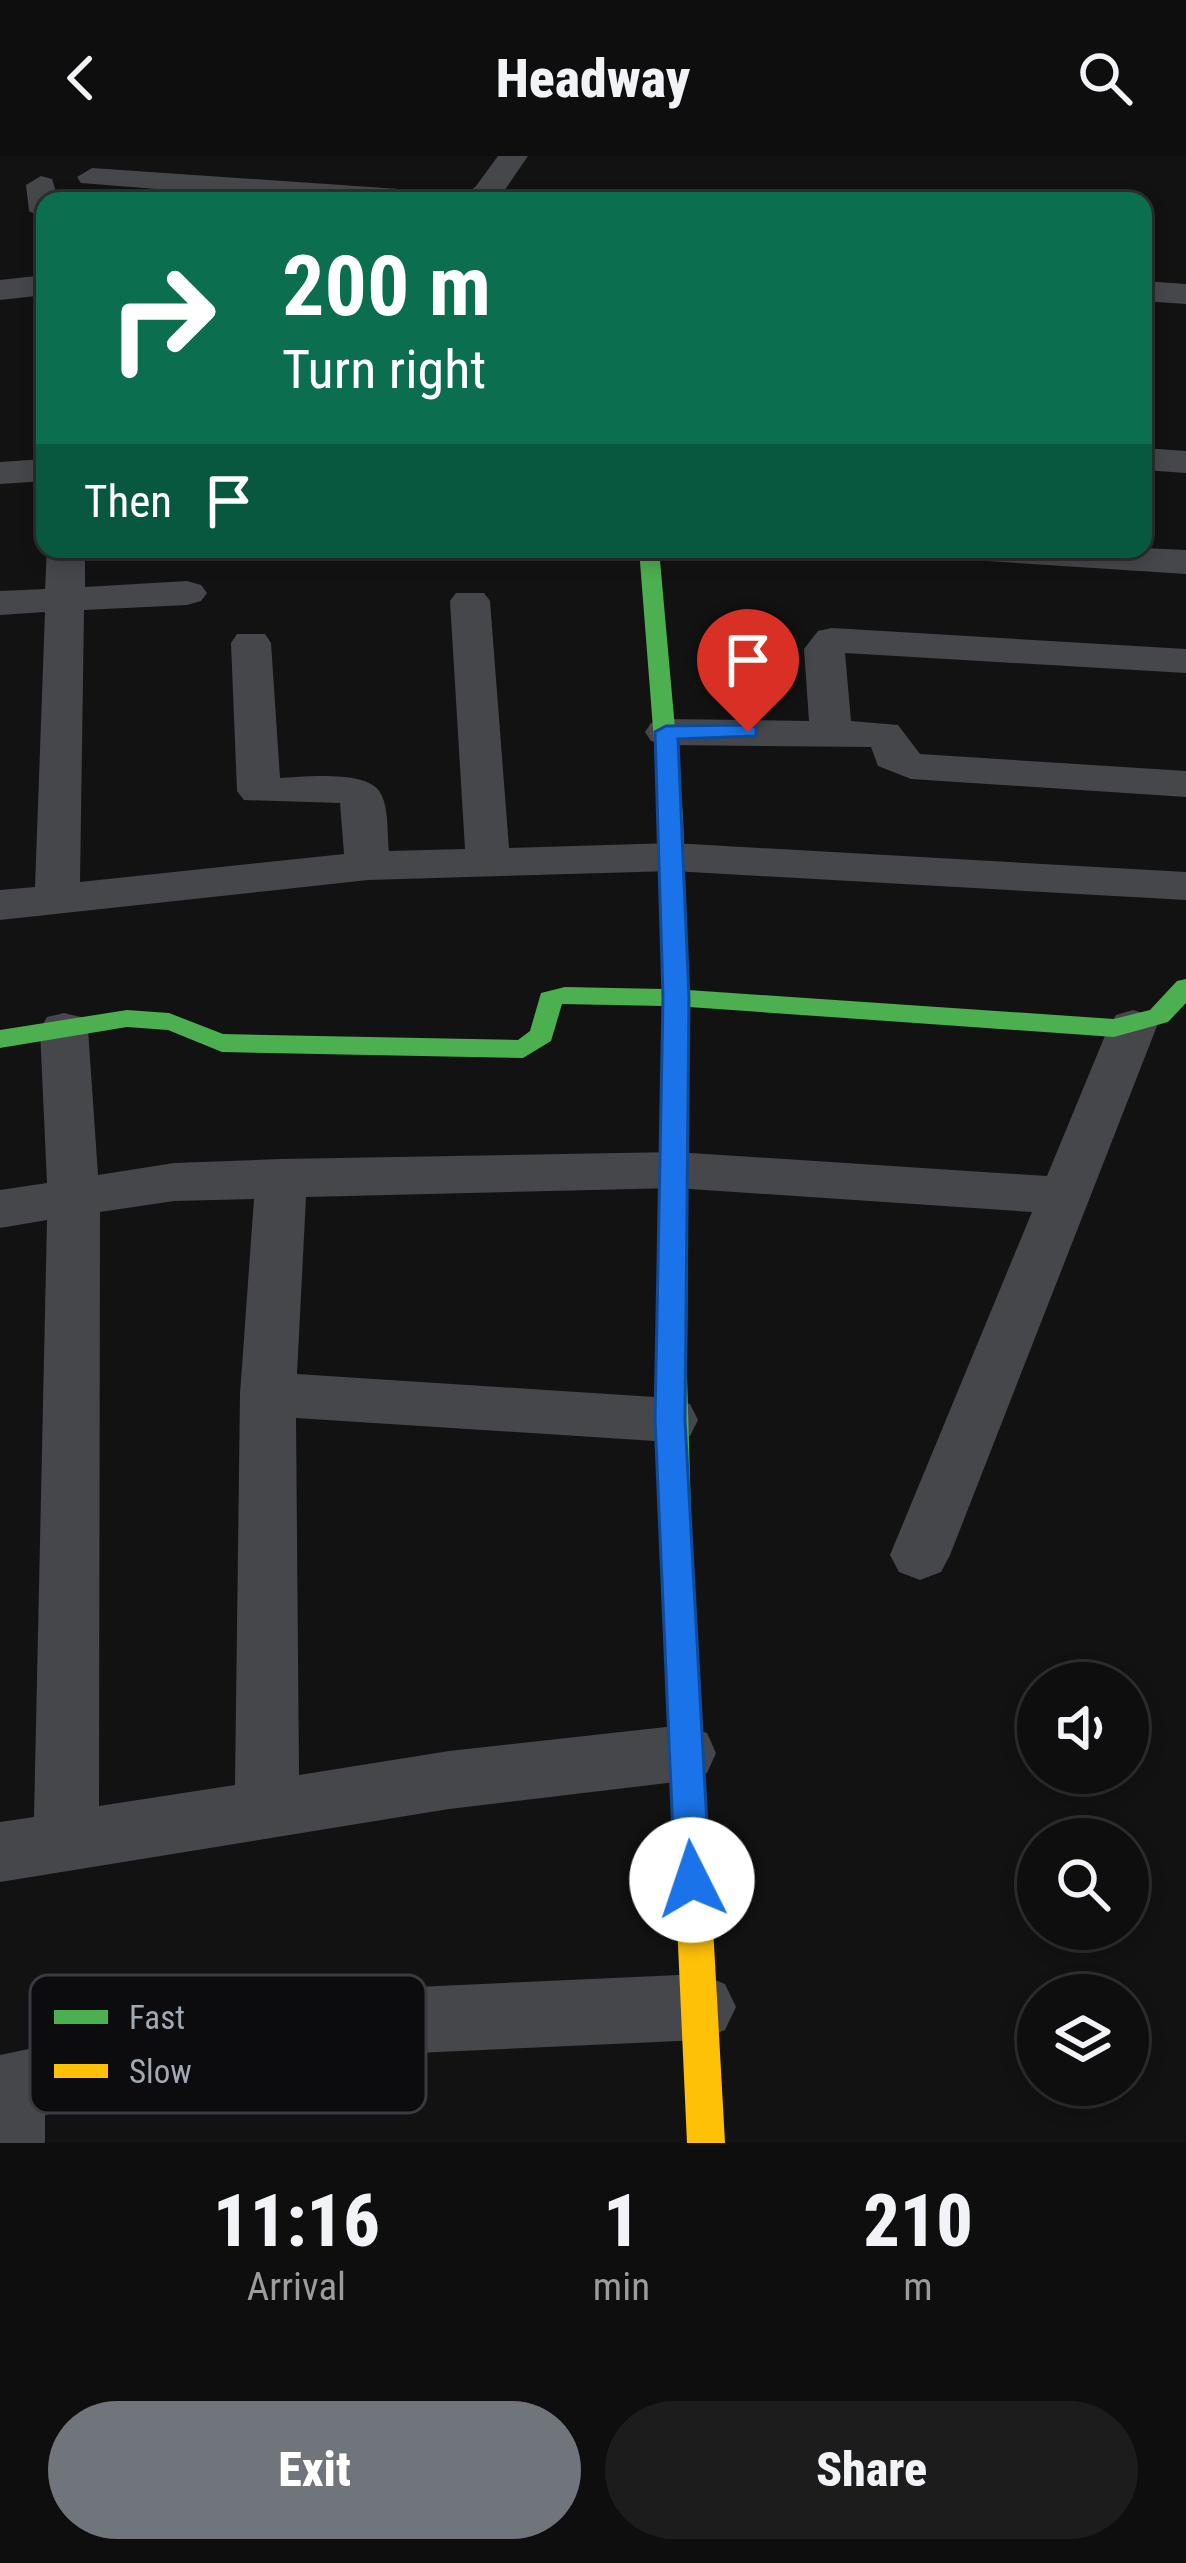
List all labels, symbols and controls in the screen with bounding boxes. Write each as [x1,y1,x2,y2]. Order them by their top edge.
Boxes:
icon: back [48,45,114,111]
icon: search [1072,45,1138,111]
text: Headway [496,47,690,110]
text: 200 m [282,237,491,336]
icon: right [84,240,240,396]
text: Turn right [282,338,486,401]
icon: arrive [196,468,262,534]
text: Then [84,475,172,528]
pin [697,609,799,732]
icon: arrive [715,627,781,693]
map controls [1017,1662,1149,2106]
button: sound [1017,1662,1149,1794]
position arrow [629,1817,755,1943]
button: search [1017,1818,1149,1950]
button: layers [1017,1974,1149,2106]
legend [30,1975,426,2113]
text: Fast [129,1998,185,2037]
text: Slow [129,2052,192,2091]
text: 11:16 [213,2179,380,2264]
text: 1 [603,2179,640,2264]
text: 210 [863,2179,973,2264]
text: Arrival [247,2264,346,2310]
text: min [593,2264,650,2310]
text: m [903,2264,933,2310]
button: Exit [48,2401,581,2539]
button: Share [605,2401,1138,2539]

